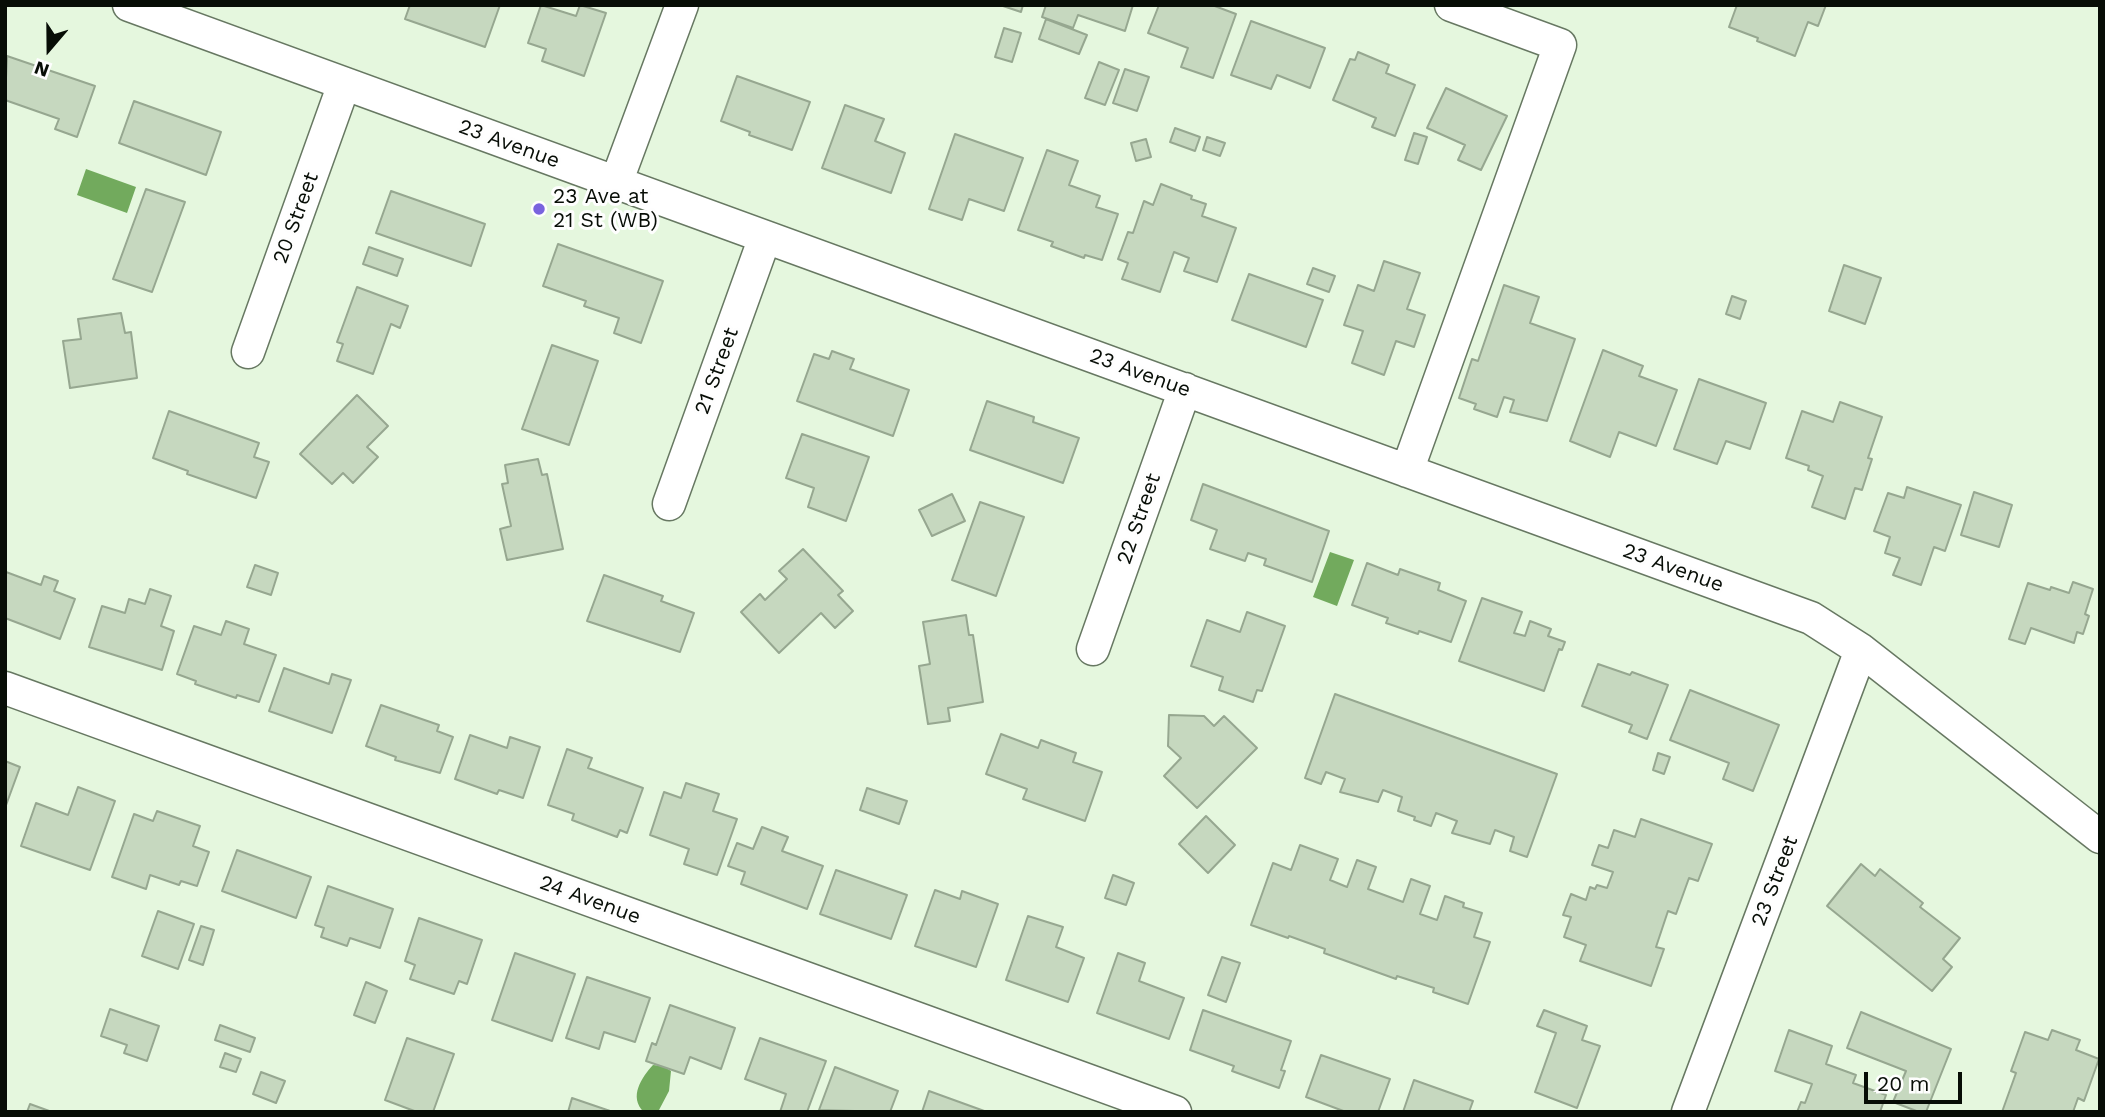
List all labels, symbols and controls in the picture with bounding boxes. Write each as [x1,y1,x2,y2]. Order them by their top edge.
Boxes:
north arrow [14,14,84,84]
text: N [31,56,52,82]
street label: 23 Avenue [455,114,563,174]
street label: 20 Street [268,169,324,267]
place label: 23 Ave at 21 St (WB) [553,184,658,234]
marker: 23 Ave at 21 St (WB) [531,201,547,217]
street label: 21 Street [690,324,744,418]
street label: 23 Avenue [1086,343,1194,403]
street label: 22 Street [1112,470,1166,568]
street label: 23 Avenue [1619,538,1727,598]
street label: 23 Street [1746,832,1804,930]
street label: 24 Avenue [536,870,644,930]
scale bar [1867,1058,1965,1102]
text: 20 m [1877,1071,1929,1096]

